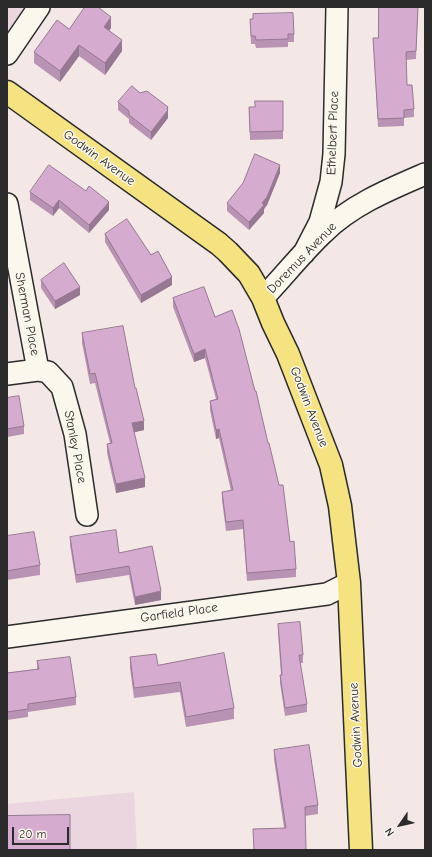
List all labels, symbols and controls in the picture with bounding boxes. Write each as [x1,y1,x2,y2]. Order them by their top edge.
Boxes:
street label: Ethelbert Place [324,91,342,175]
street label: Godwin Avenue [60,127,138,189]
street label: Doremus Avenue [264,219,340,297]
street label: Sherman Place [11,271,43,357]
street label: Godwin Avenue [287,365,331,449]
street label: Stanley Place [60,409,90,485]
street label: Garfield Place [139,600,219,626]
street label: Godwin Avenue [346,682,366,768]
north arrow [380,805,420,845]
scale bar [14,819,71,845]
text: N [382,825,397,839]
text: 20 m [19,827,47,841]

